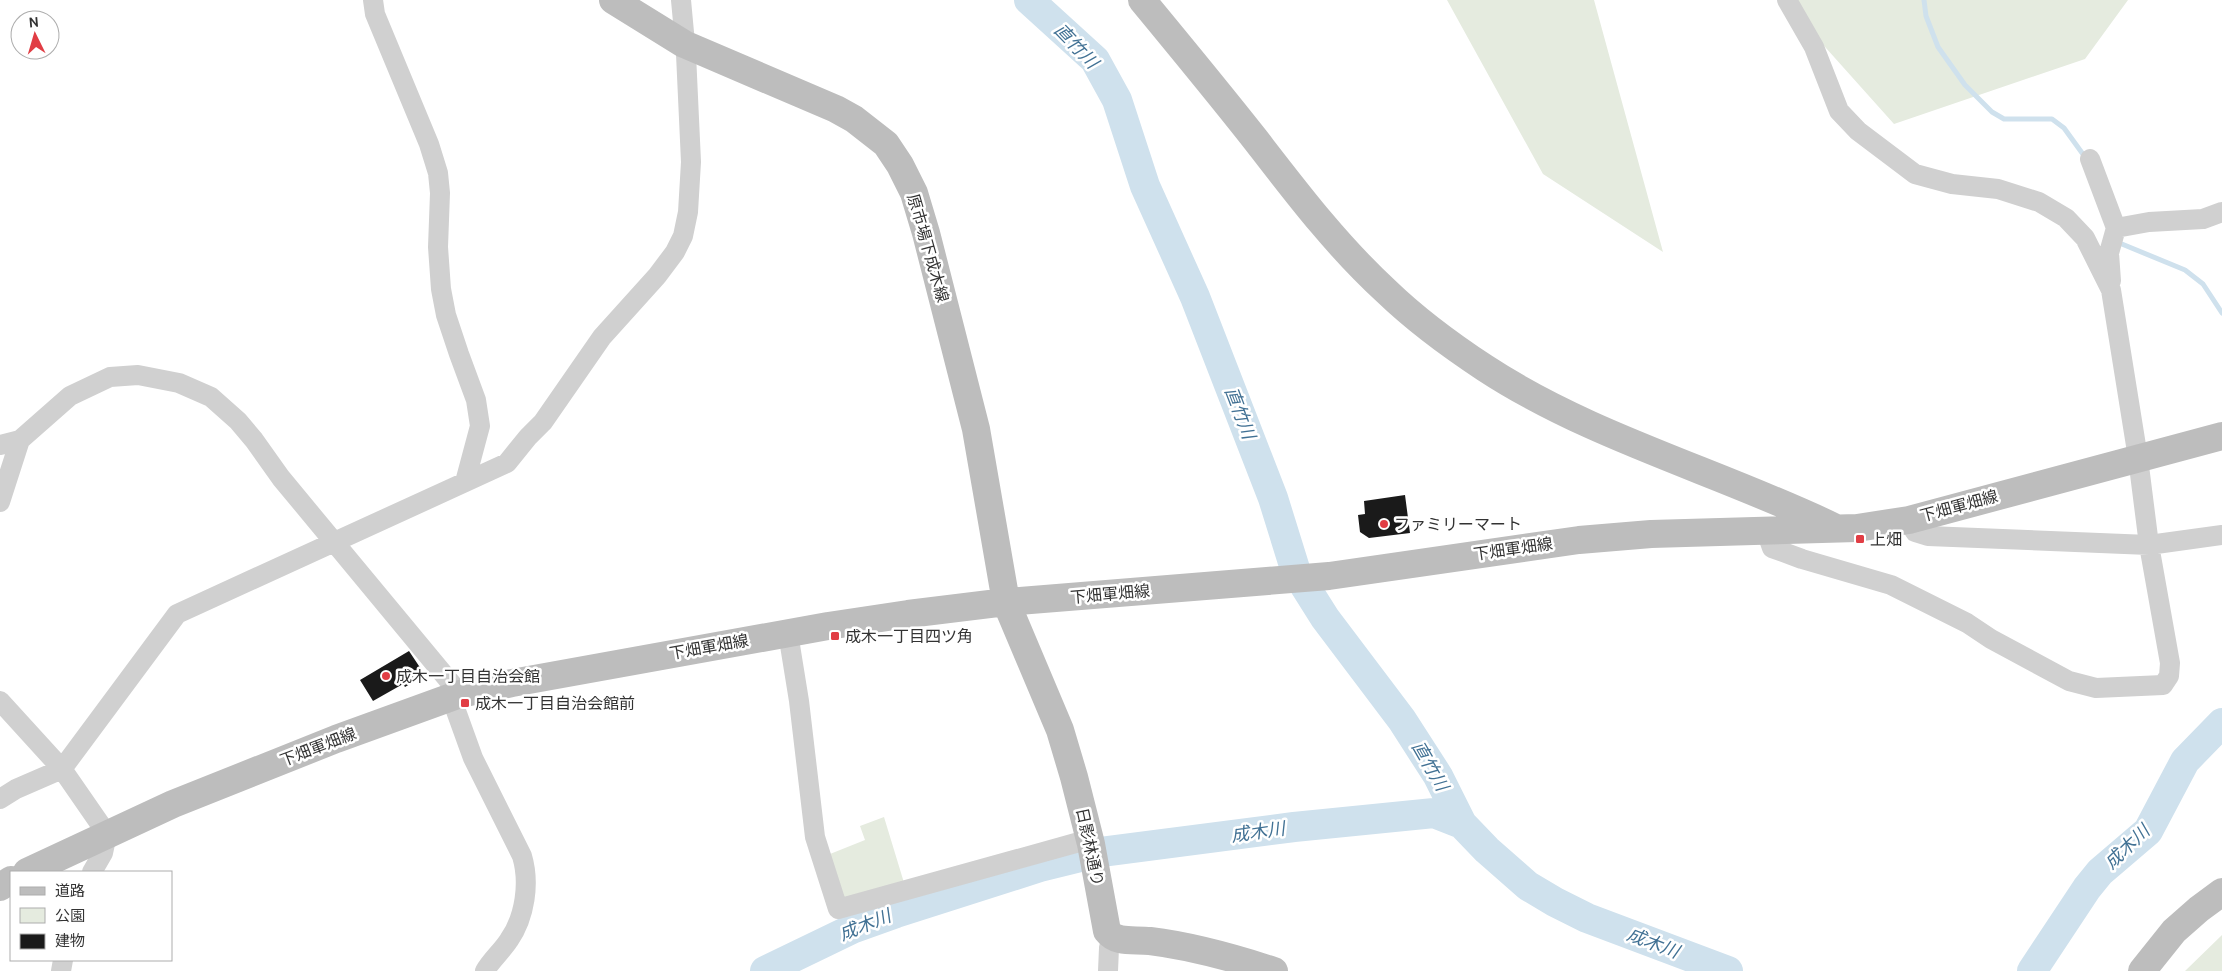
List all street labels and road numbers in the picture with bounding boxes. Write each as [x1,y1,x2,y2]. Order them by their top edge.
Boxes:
street label: 原市場下成木線 [903,192,953,304]
street label: 下畑軍畑線 [1918,486,2000,526]
street label: 下畑軍畑線 [1472,534,1554,564]
street label: 下畑軍畑線 [1069,581,1151,607]
street label: 下畑軍畑線 [668,631,750,663]
street label: 下畑軍畑線 [277,724,359,770]
street label: 日影林通り [1072,806,1108,888]

